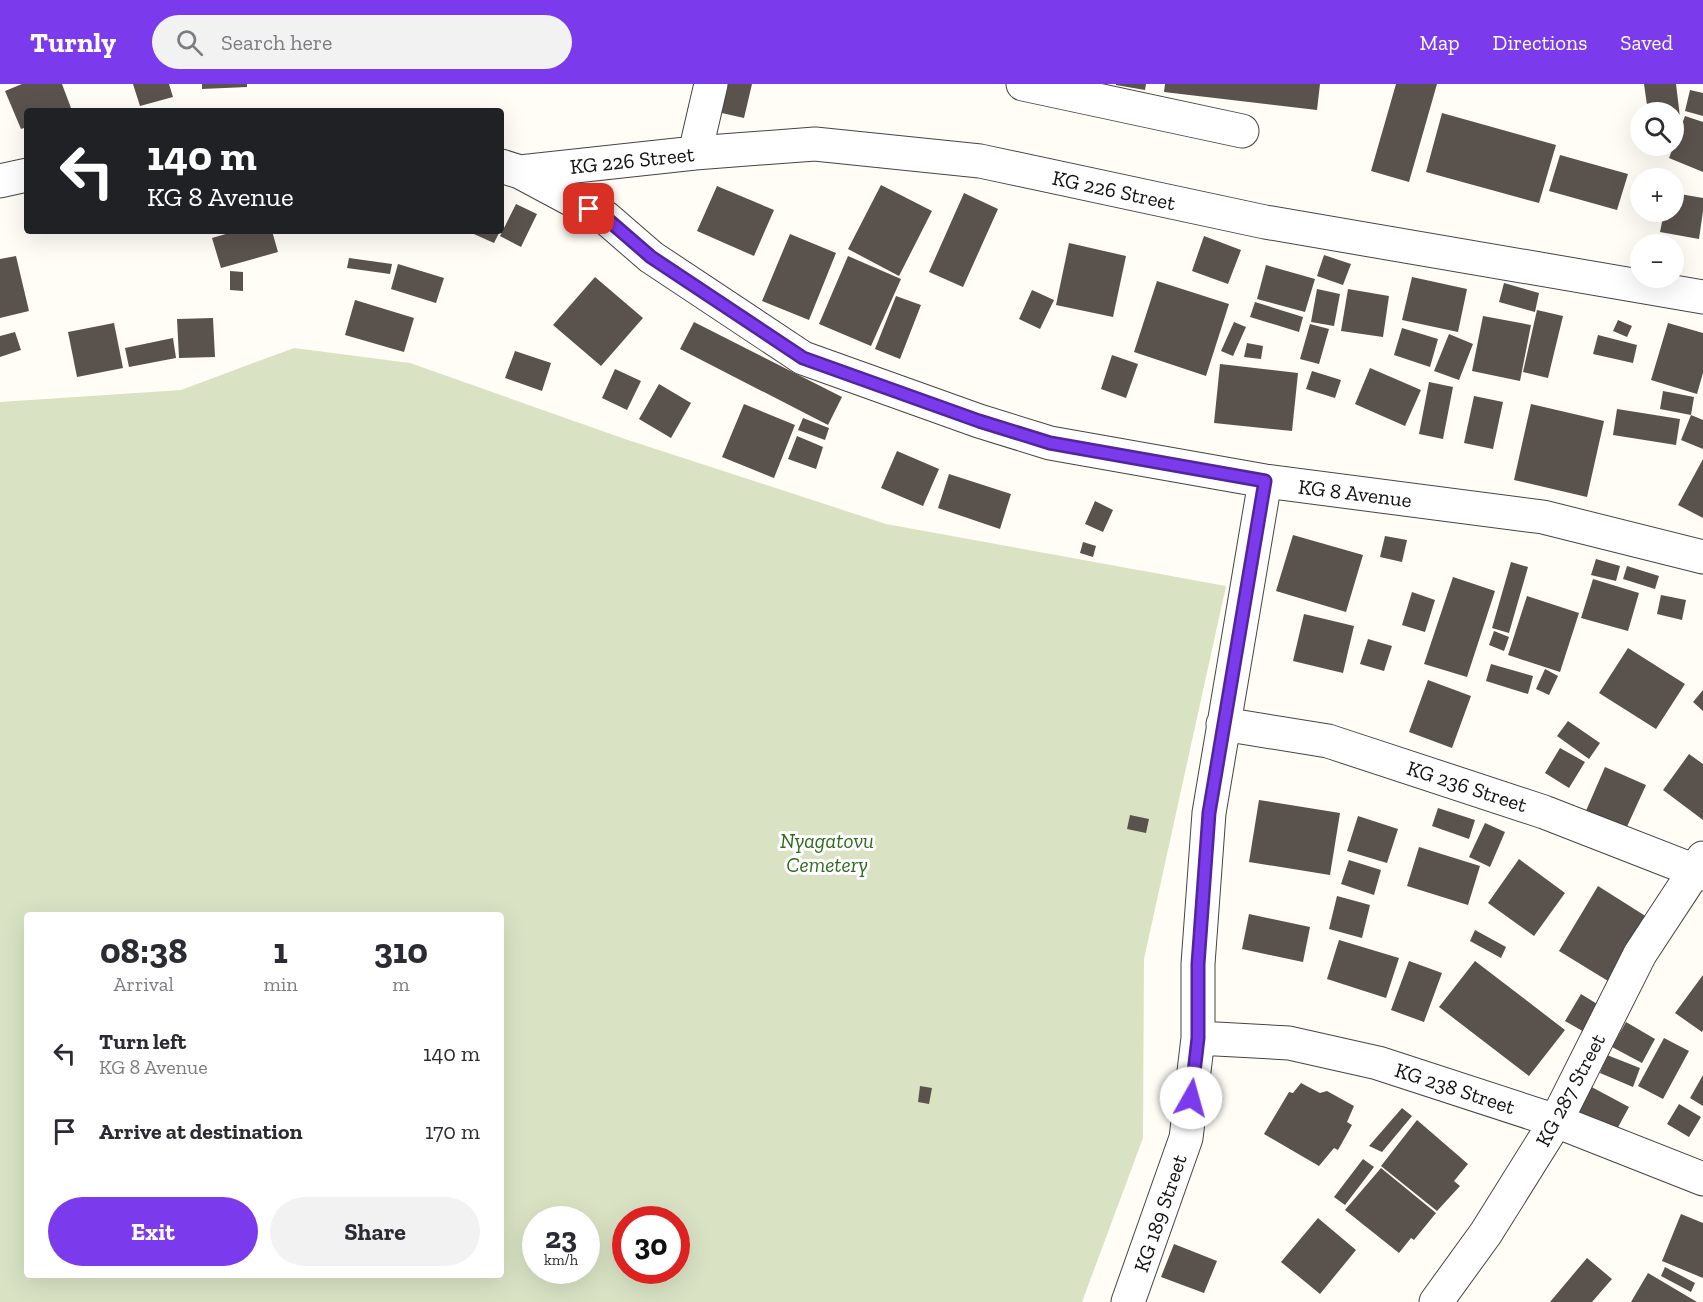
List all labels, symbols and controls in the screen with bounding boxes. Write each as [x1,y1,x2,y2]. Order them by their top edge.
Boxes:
search box [152,15,572,69]
text: Turnly [30,26,116,59]
icon: search [173,26,206,59]
text: Search here [221,29,332,56]
text: Map [1420,30,1460,55]
text: Directions [1493,30,1587,55]
text: Saved [1620,30,1673,55]
map controls [1630,102,1684,288]
button: search [1630,102,1684,156]
text: 140 m [147,130,257,181]
icon: left [48,132,126,210]
street label: KG 226 Street [569,141,696,179]
street label: KG 226 Street [1050,165,1178,215]
button: + [1630,168,1684,222]
text: KG 8 Avenue [147,181,294,213]
pin [563,183,614,234]
icon: arrive [572,192,605,225]
button: − [1630,234,1684,288]
street label: KG 8 Avenue [1297,474,1413,512]
street label: KG 236 Street [1404,755,1530,817]
park label: Nyagatovu Cemetery [780,828,874,877]
text: 08:38 [100,929,188,972]
text: 1 [273,929,288,972]
text: 310 [374,929,428,972]
text: Arrival [114,972,174,996]
text: min [263,972,298,996]
text: m [392,972,409,996]
text: Turn left [99,1028,186,1055]
street label: KG 287 Street [1530,1029,1610,1151]
icon: left [48,1037,81,1070]
text: 140 m [423,1040,480,1067]
text: KG 8 Avenue [99,1055,208,1079]
street label: KG 238 Street [1392,1057,1518,1119]
position arrow [1159,1066,1223,1130]
icon: arrive [48,1115,81,1148]
text: Arrive at destination [99,1118,302,1145]
text: 170 m [425,1118,480,1145]
street label: KG 189 Street [1128,1151,1192,1275]
button: Exit [48,1197,258,1266]
button: Share [270,1197,480,1266]
speed limit sign: 30 [612,1206,690,1284]
text: 23 [545,1220,577,1256]
text: km/h [544,1251,578,1269]

